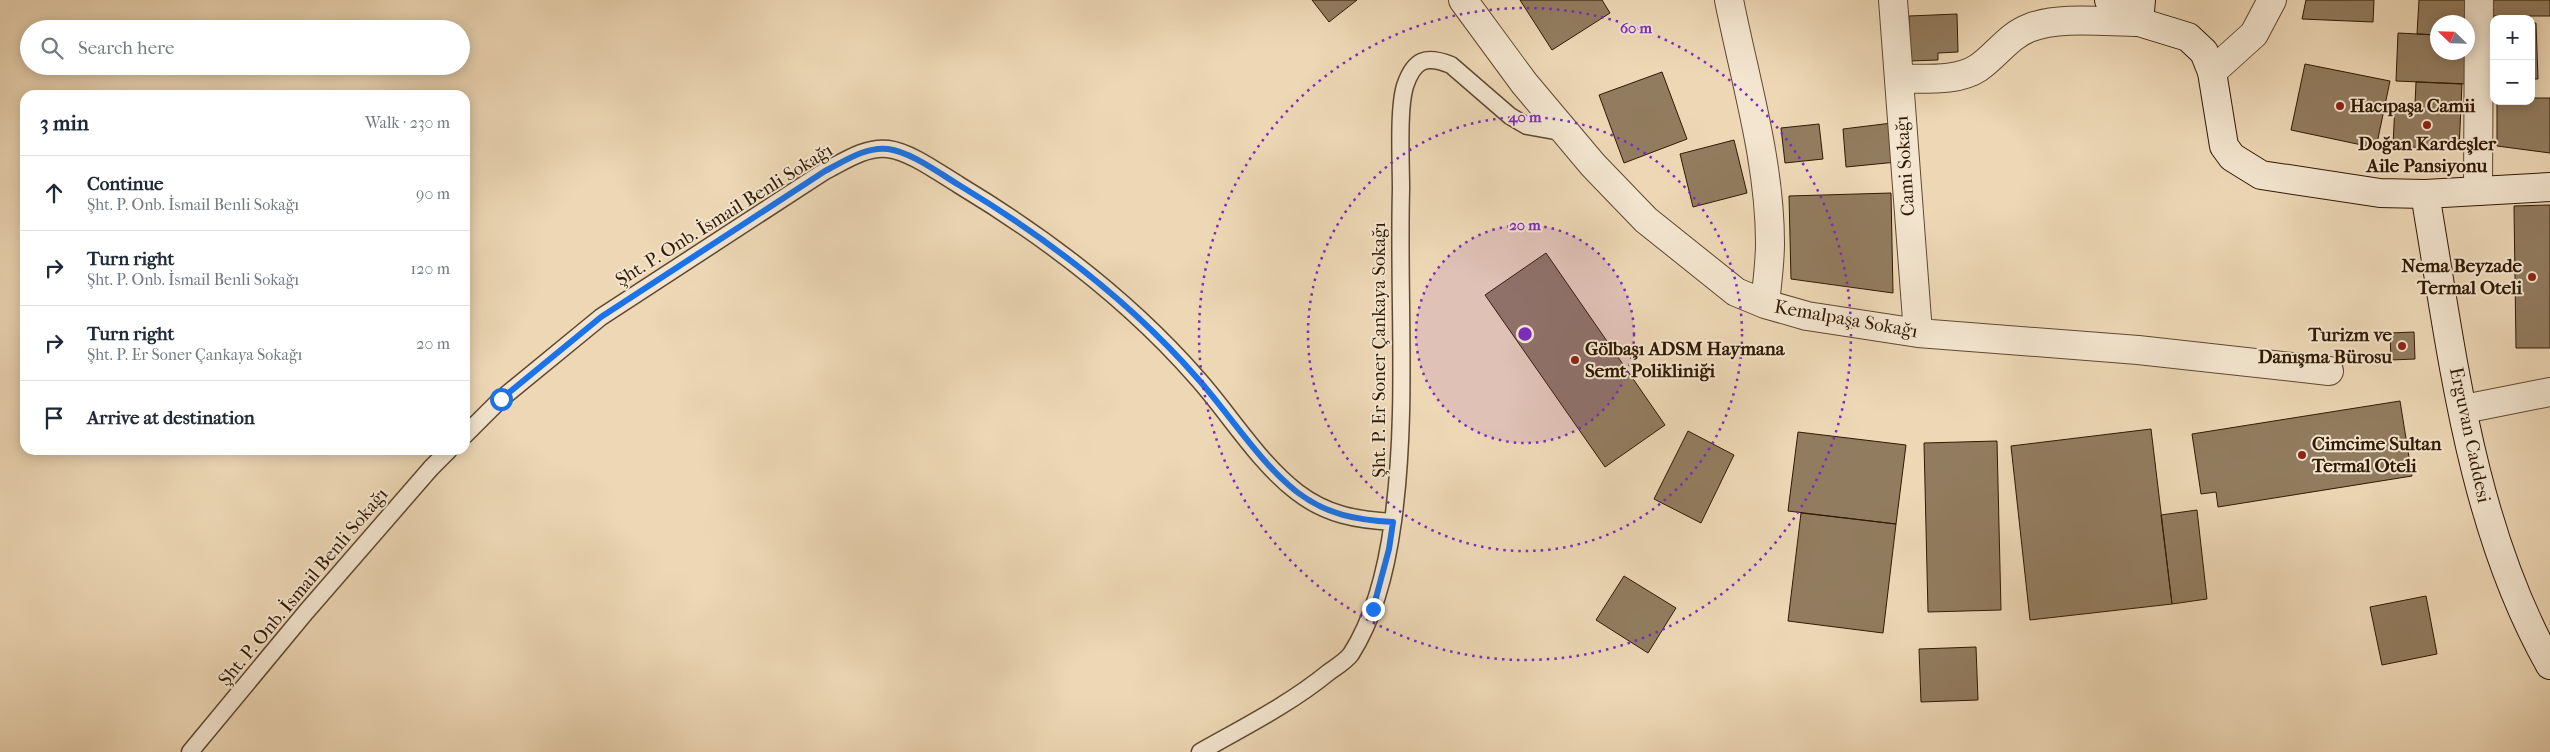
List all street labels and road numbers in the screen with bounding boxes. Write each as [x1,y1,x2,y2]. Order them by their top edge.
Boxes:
street label: Cami Sokağı [1890,115,1919,217]
street label: Şht. P. Onb. İsmail Benli Sokağı [611,139,837,291]
street label: Şht. P. Er Soner Çankaya Sokağı [1368,222,1391,478]
street label: Kemalpaşa Sokağı [1773,296,1920,343]
street label: Erguvan Caddesi [2445,365,2495,505]
street label: Şht. P. Onb. İsmail Benli Sokağı [214,483,393,690]

